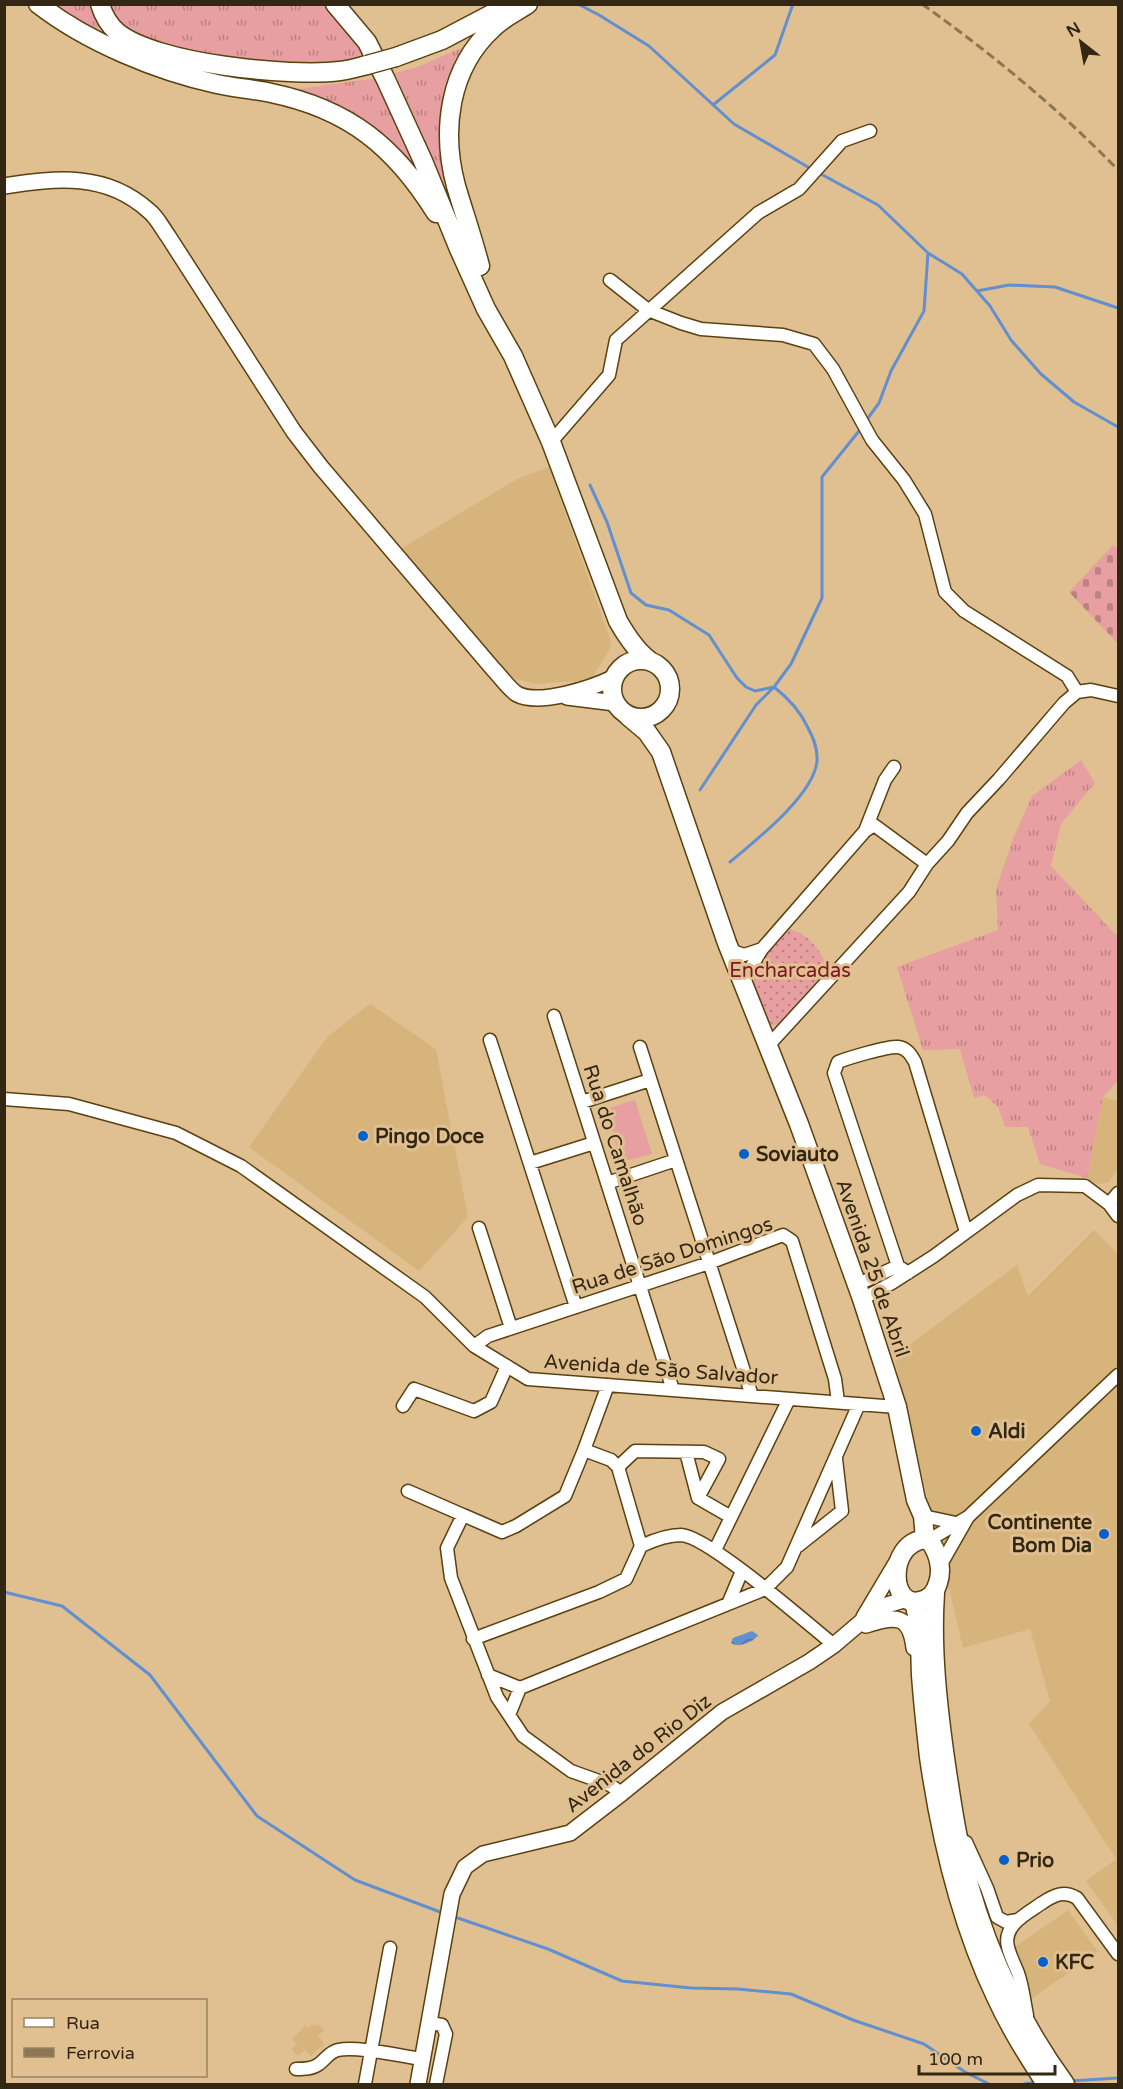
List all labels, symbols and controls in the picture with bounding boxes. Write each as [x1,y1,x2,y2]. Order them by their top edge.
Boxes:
north arrow [1051,12,1111,72]
text: N [1063,18,1084,42]
park label: Encharcadas [729,959,851,983]
street label: Rua do Camalhão [578,1062,652,1229]
place label: Pingo Doce [375,1125,484,1149]
marker: Pingo Doce [356,1129,370,1143]
place label: Soviauto [756,1143,839,1167]
marker: Soviauto [737,1147,751,1161]
street label: Avenida 25 de Abril [830,1176,914,1360]
street label: Rua de São Domingos [569,1212,776,1300]
street label: Avenida de São Salvador [543,1350,779,1390]
place label: Aldi [988,1420,1025,1444]
marker: Aldi [969,1424,983,1438]
place label: Continente Bom Dia [987,1511,1092,1558]
marker: Continente Bom Dia [1097,1527,1111,1541]
street label: Avenida do Rio Diz [561,1689,716,1818]
place label: Prio [1016,1849,1054,1873]
marker: Prio [997,1853,1011,1867]
place label: KFC [1055,1951,1094,1975]
marker: KFC [1036,1955,1050,1969]
legend [12,1999,207,2077]
text: Rua [66,2012,100,2034]
scale bar [919,2038,1056,2076]
text: Ferrovia [66,2042,135,2064]
text: 100 m [928,2048,983,2070]

